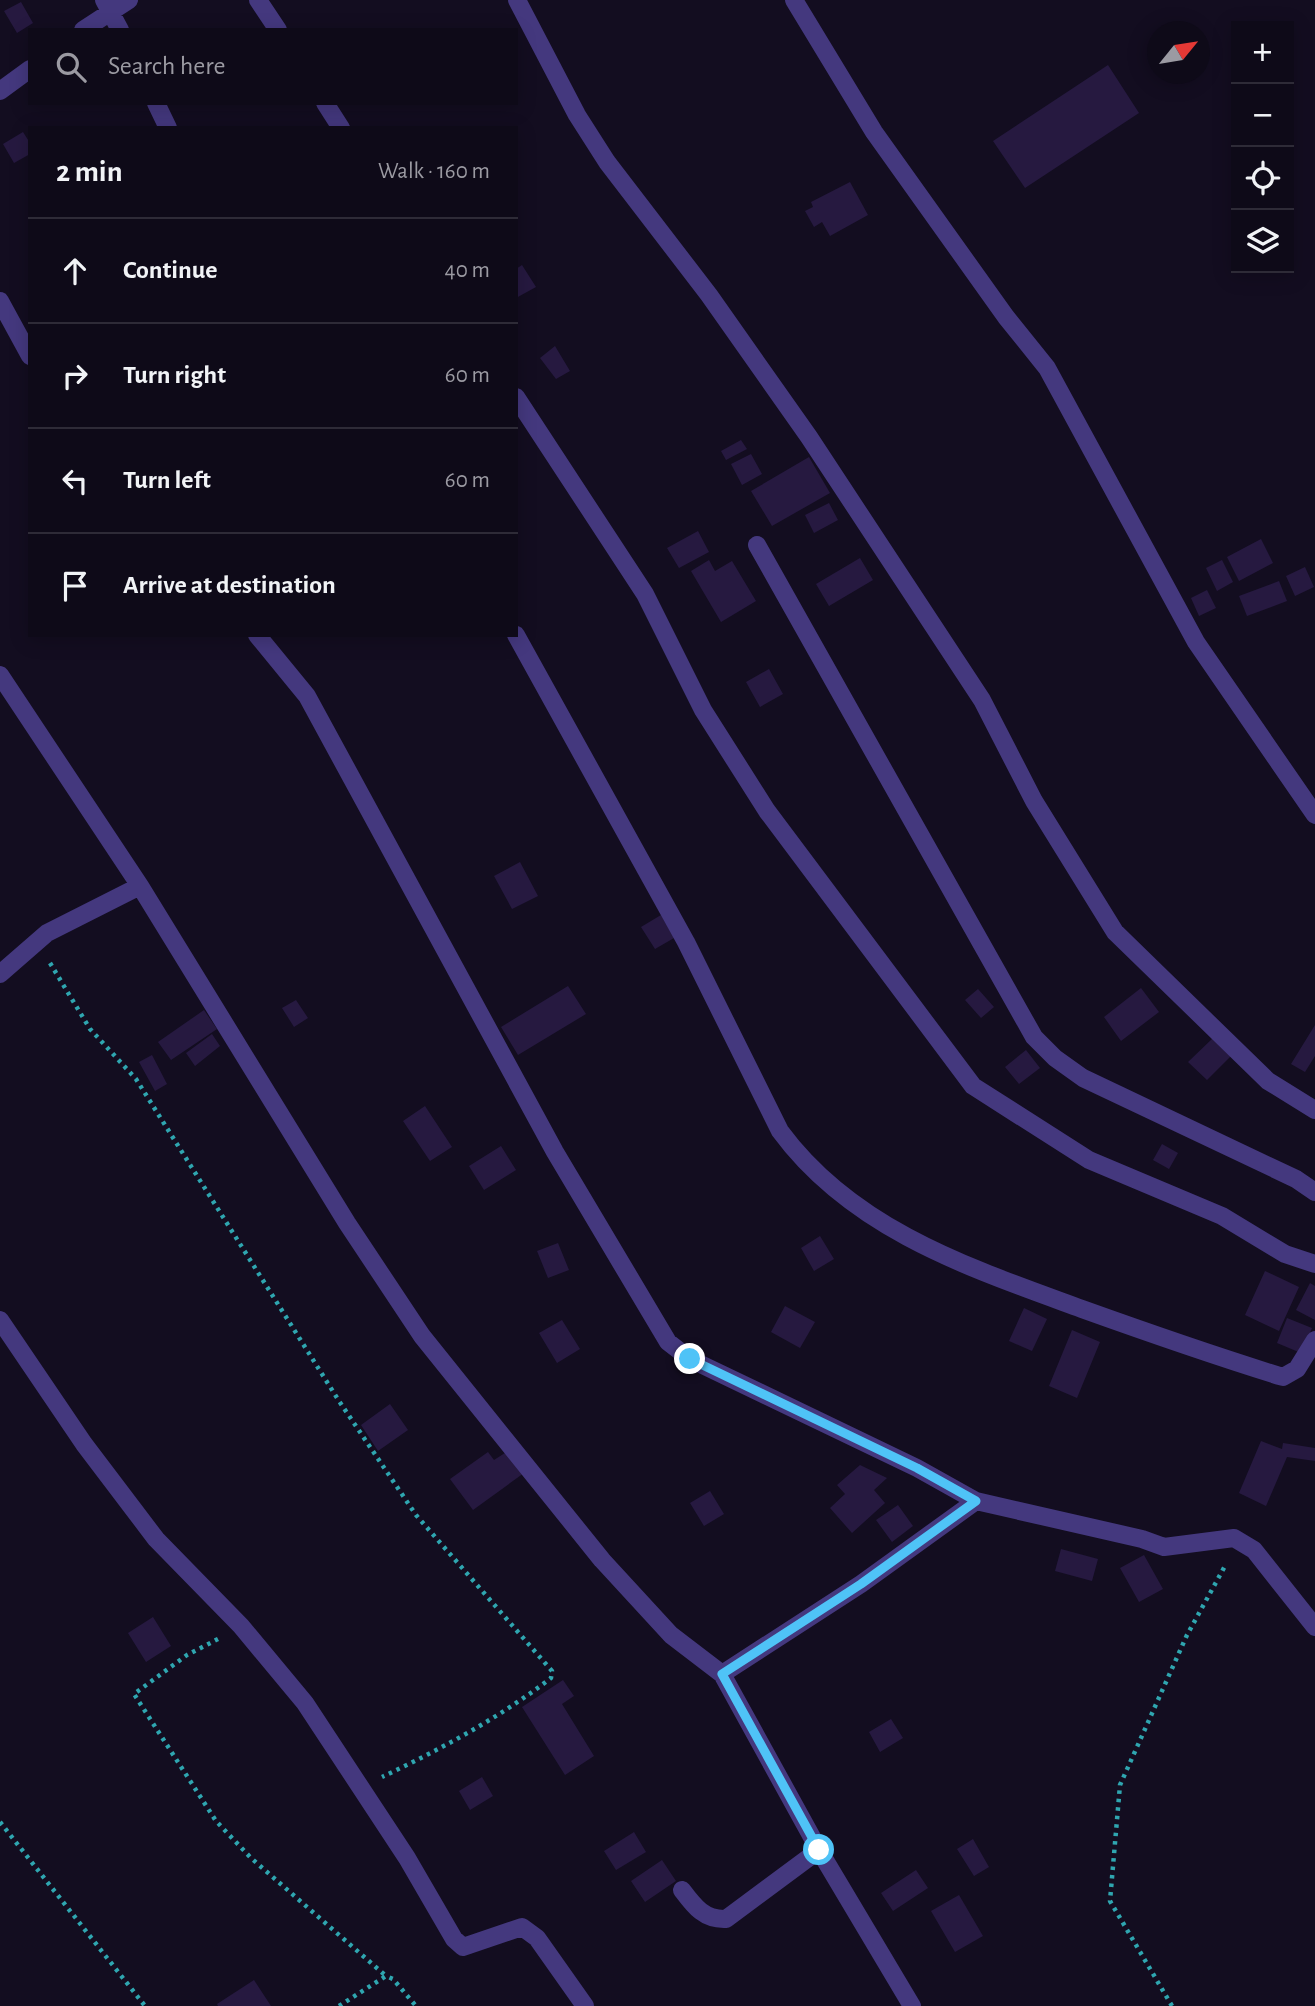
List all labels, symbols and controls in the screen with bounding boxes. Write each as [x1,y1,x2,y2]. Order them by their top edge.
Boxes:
north arrow [1147,21,1210,84]
map controls [1231,21,1294,273]
button: + [1231,21,1294,84]
search box [28,28,518,105]
icon: search [52,48,90,86]
text: Search here [108,53,226,79]
button: − [1231,84,1294,147]
button: locate [1231,147,1294,210]
text: 2 min [56,157,123,187]
text: Walk · 160 m [378,160,490,183]
button: layers [1231,210,1294,273]
icon: ahead [56,252,94,290]
text: Continue [123,257,218,283]
text: 40 m [445,259,490,282]
icon: right [56,357,94,395]
text: Turn right [123,362,226,388]
text: 60 m [445,364,490,387]
icon: left [56,462,94,500]
text: Turn left [123,467,211,493]
text: 60 m [445,469,490,492]
icon: arrive [56,567,94,605]
text: Arrive at destination [123,572,336,598]
route end [674,1343,705,1374]
route start [803,1834,834,1865]

